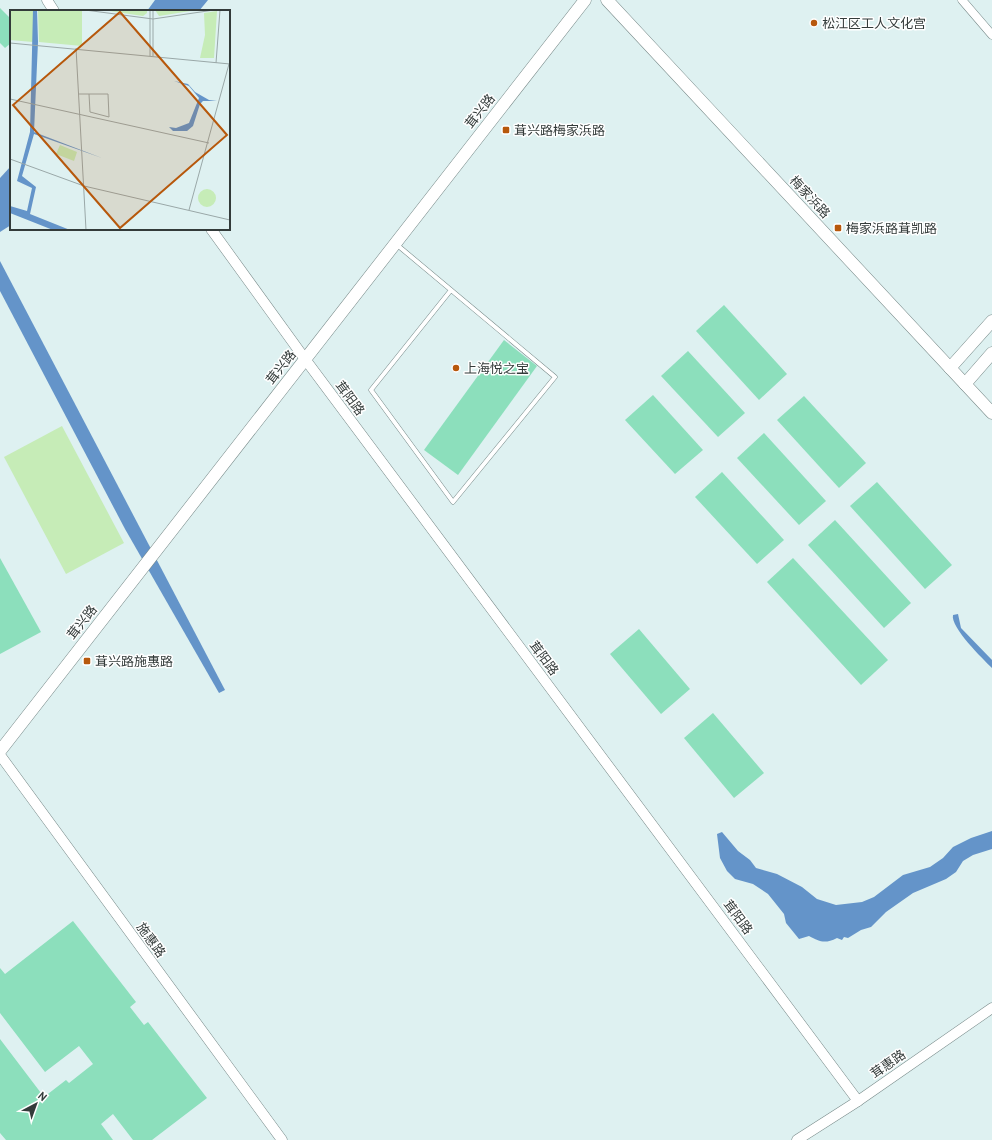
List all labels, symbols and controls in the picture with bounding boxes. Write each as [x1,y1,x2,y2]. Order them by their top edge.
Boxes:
inset map [10,10,230,230]
place label: 松江区工人文化宫 [822,15,926,32]
marker: 松江区工人文化宫 [809,18,819,28]
street label: 茸兴路 [461,90,499,132]
place label: 茸兴路梅家浜路 [514,122,605,139]
marker: 茸兴路梅家浜路 [501,125,511,135]
street label: 梅家浜路 [786,172,834,222]
place label: 梅家浜路茸凯路 [846,220,937,237]
marker: 梅家浜路茸凯路 [833,223,843,233]
street label: 茸兴路 [262,346,300,388]
place label: 上海悦之宝 [464,360,529,377]
marker: 上海悦之宝 [451,363,461,373]
street label: 茸阳路 [331,377,369,419]
street label: 茸兴路 [63,601,101,643]
street label: 茸阳路 [525,637,563,679]
place label: 茸兴路施惠路 [95,653,173,670]
marker: 茸兴路施惠路 [82,656,92,666]
street label: 茸阳路 [719,896,757,938]
street label: 施惠路 [133,919,169,961]
street label: 茸惠路 [867,1046,909,1082]
north arrow [16,1084,56,1124]
text: N [35,1089,50,1104]

